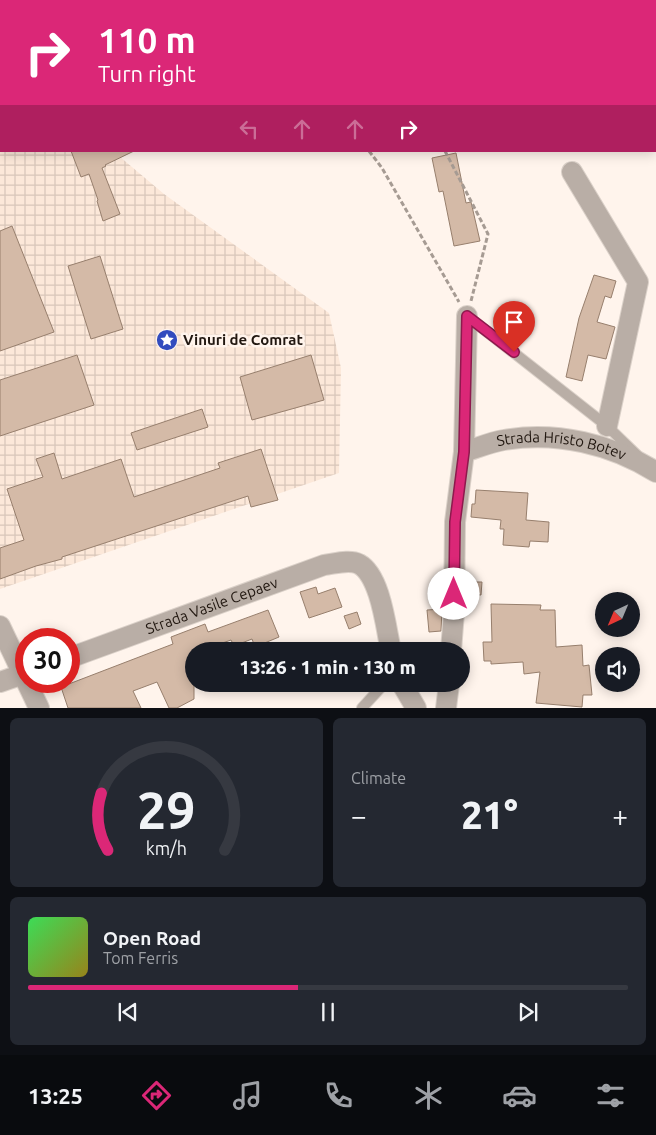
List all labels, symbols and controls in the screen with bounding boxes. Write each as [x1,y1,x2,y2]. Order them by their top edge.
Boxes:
icon: right [15,20,80,85]
text: 110 m [98,20,196,60]
text: Turn right [98,61,196,86]
icon: left [235,115,263,143]
icon: ahead [288,115,316,143]
icon: ahead [341,115,369,143]
icon: right [394,115,422,143]
pin [493,301,535,352]
icon: arrive [500,308,528,336]
place icon: Vinuri de Comrat [155,328,179,352]
place label: Vinuri de Comrat [183,331,303,348]
street label: Strada Hristo Botev [495,428,629,463]
position arrow [427,567,479,619]
street label: Strada Vasile Cepaev [143,573,281,637]
north arrow [595,592,640,638]
map controls [595,592,640,692]
speed limit sign: 30 [15,628,80,693]
button: sound [595,647,640,692]
text: 13:26 · 1 min · 130 m [239,656,416,678]
text: Climate [351,769,406,787]
text: 29 [137,781,196,839]
text: 21° [461,794,518,836]
text: − [351,800,367,831]
text: + [612,800,628,831]
text: km/h [146,838,187,858]
text: Open Road [103,927,201,949]
text: Tom Ferris [103,949,178,967]
icon: previous [114,998,142,1026]
icon: pause [314,998,342,1026]
icon: next [514,998,542,1026]
icon: directions [139,1078,174,1113]
icon: music [230,1078,265,1113]
icon: phone [321,1078,356,1113]
icon: climate [411,1078,446,1113]
icon: car [502,1078,537,1113]
icon: filters [593,1078,628,1113]
text: 13:25 [28,1083,83,1108]

